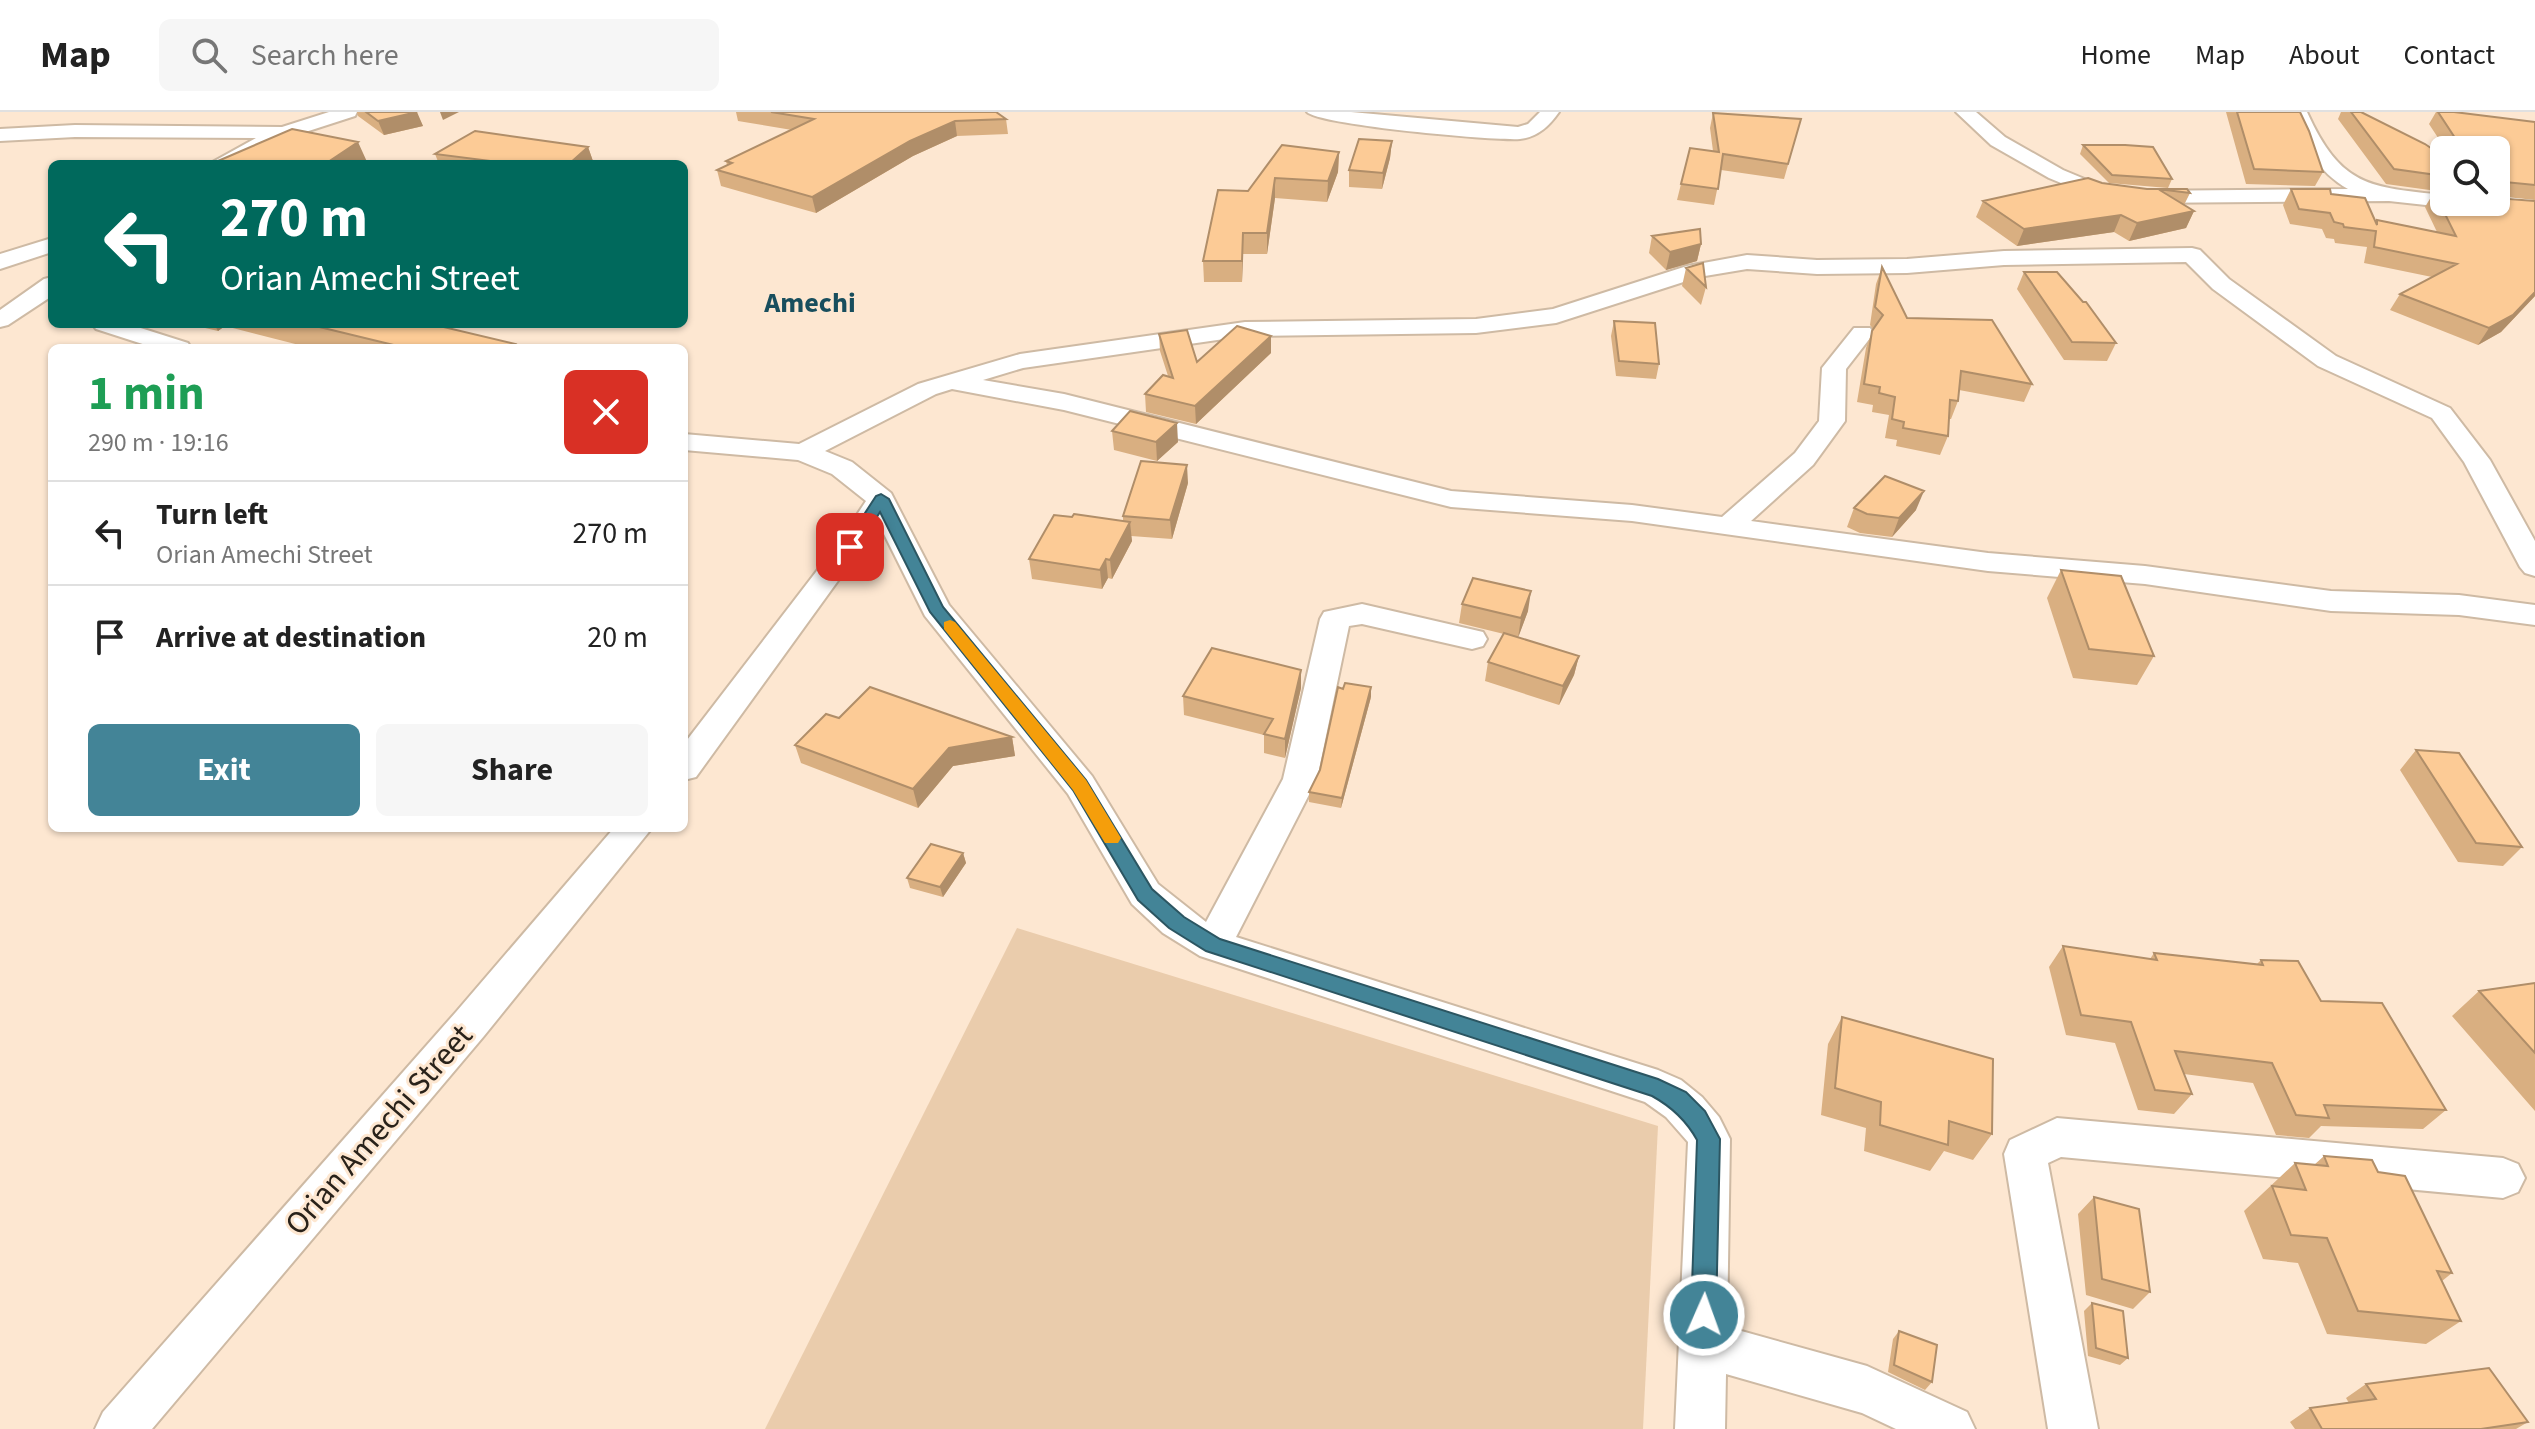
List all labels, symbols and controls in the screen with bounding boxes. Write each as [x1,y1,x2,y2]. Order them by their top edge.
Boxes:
search box [159,19,719,91]
text: Map [40,28,111,82]
icon: search [187,33,231,77]
text: Search here [251,34,399,77]
text: Home [2080,35,2151,75]
text: Map [2195,35,2245,75]
text: About [2289,35,2360,75]
text: Contact [2404,35,2495,75]
map controls [2430,136,2510,216]
button: search [2430,136,2510,216]
text: 270 m [220,179,368,258]
icon: left [88,192,192,296]
text: Orian Amechi Street [220,253,520,304]
district label: Amechi [763,283,856,323]
text: 1 min [88,360,205,428]
button: close [564,370,648,454]
text: 290 m · 19:16 [88,424,229,461]
text: Turn left [156,493,268,536]
icon: left [88,511,132,555]
text: 270 m [572,512,648,555]
pin [816,513,884,581]
icon: arrive [828,525,872,569]
text: Orian Amechi Street [156,536,373,573]
icon: arrive [88,615,132,659]
text: Arrive at destination [156,616,426,659]
text: 20 m [587,616,648,659]
button: Exit [88,724,360,816]
button: Share [376,724,648,816]
street label: Orian Amechi Street [274,1014,484,1246]
position arrow [1662,1273,1746,1357]

